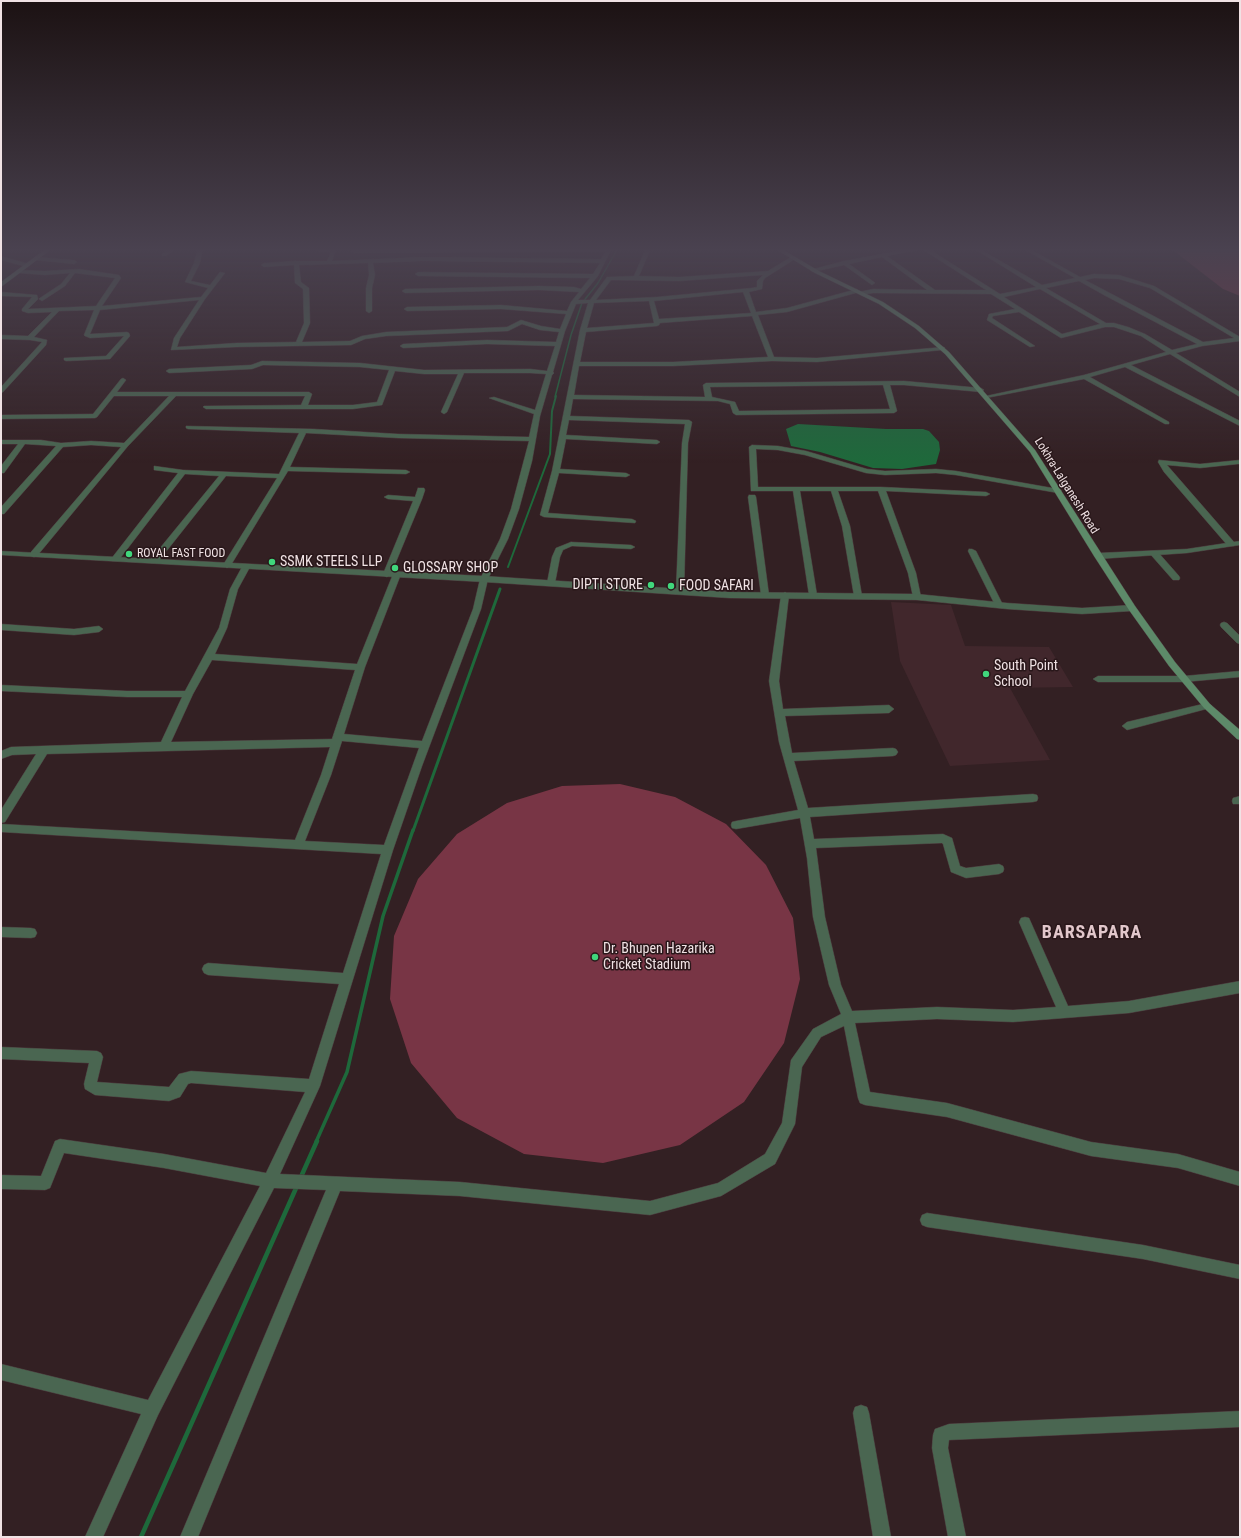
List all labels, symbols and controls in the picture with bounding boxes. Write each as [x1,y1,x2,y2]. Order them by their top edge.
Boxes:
street label: Lokhra-Lalganesh Road [1031,435,1101,537]
place label: ROYAL FAST FOOD [137,547,225,561]
marker: ROYAL FAST FOOD [124,549,134,559]
place label: SSMK STEELS LLP [280,554,383,570]
marker: SSMK STEELS LLP [267,557,277,567]
place label: GLOSSARY SHOP [403,560,498,576]
marker: GLOSSARY SHOP [390,563,400,573]
place label: DIPTI STORE [573,577,643,593]
place label: FOOD SAFARI [679,578,754,594]
marker: DIPTI STORE [646,580,656,590]
marker: FOOD SAFARI [666,581,676,591]
place label: South Point School [994,658,1058,690]
marker: South Point School [981,669,991,679]
district label: BARSAPARA [1042,922,1142,944]
place label: Dr. Bhupen Hazarika Cricket Stadium [603,941,715,974]
marker: Dr. Bhupen Hazarika Cricket Stadium [590,952,600,962]

